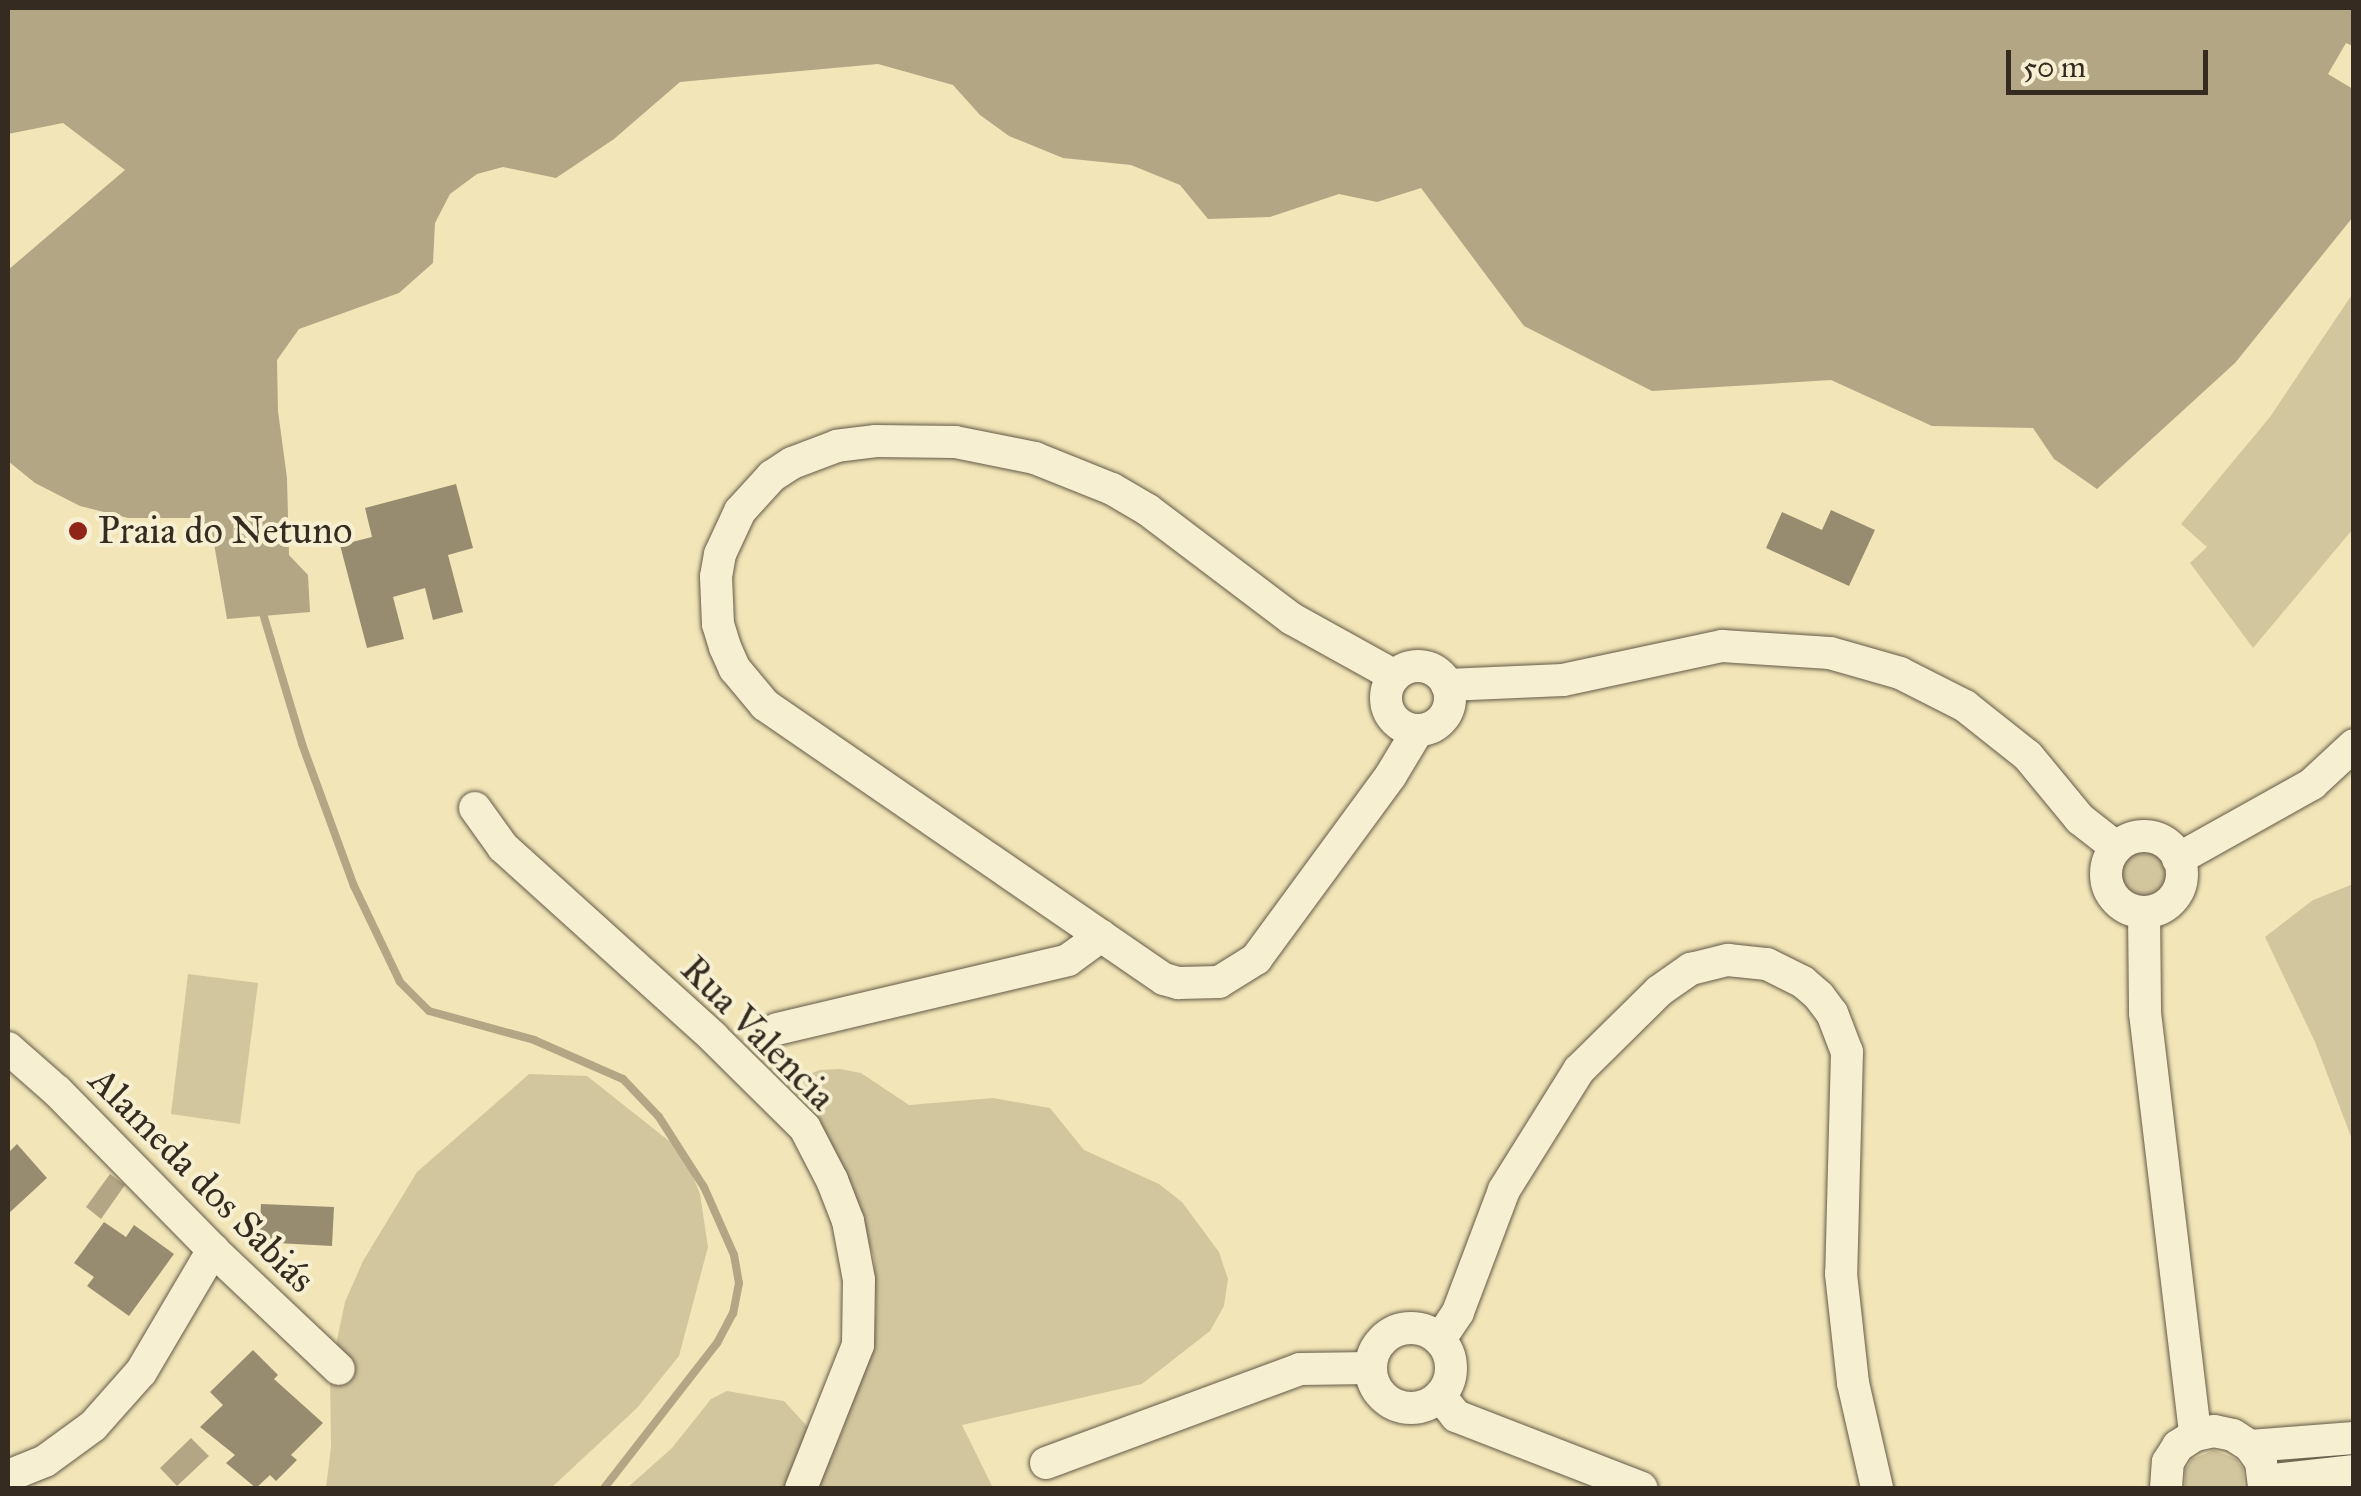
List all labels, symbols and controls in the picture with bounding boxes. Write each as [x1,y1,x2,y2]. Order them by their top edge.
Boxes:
scale bar [2011,30,2214,92]
text: 50 m [2023,49,2086,85]
place label: Praia do Netuno [98,508,352,554]
marker: Praia do Netuno [67,520,89,542]
street label: Rua Valencia [671,946,845,1120]
street label: Alameda dos Sabiás [80,1058,324,1302]

